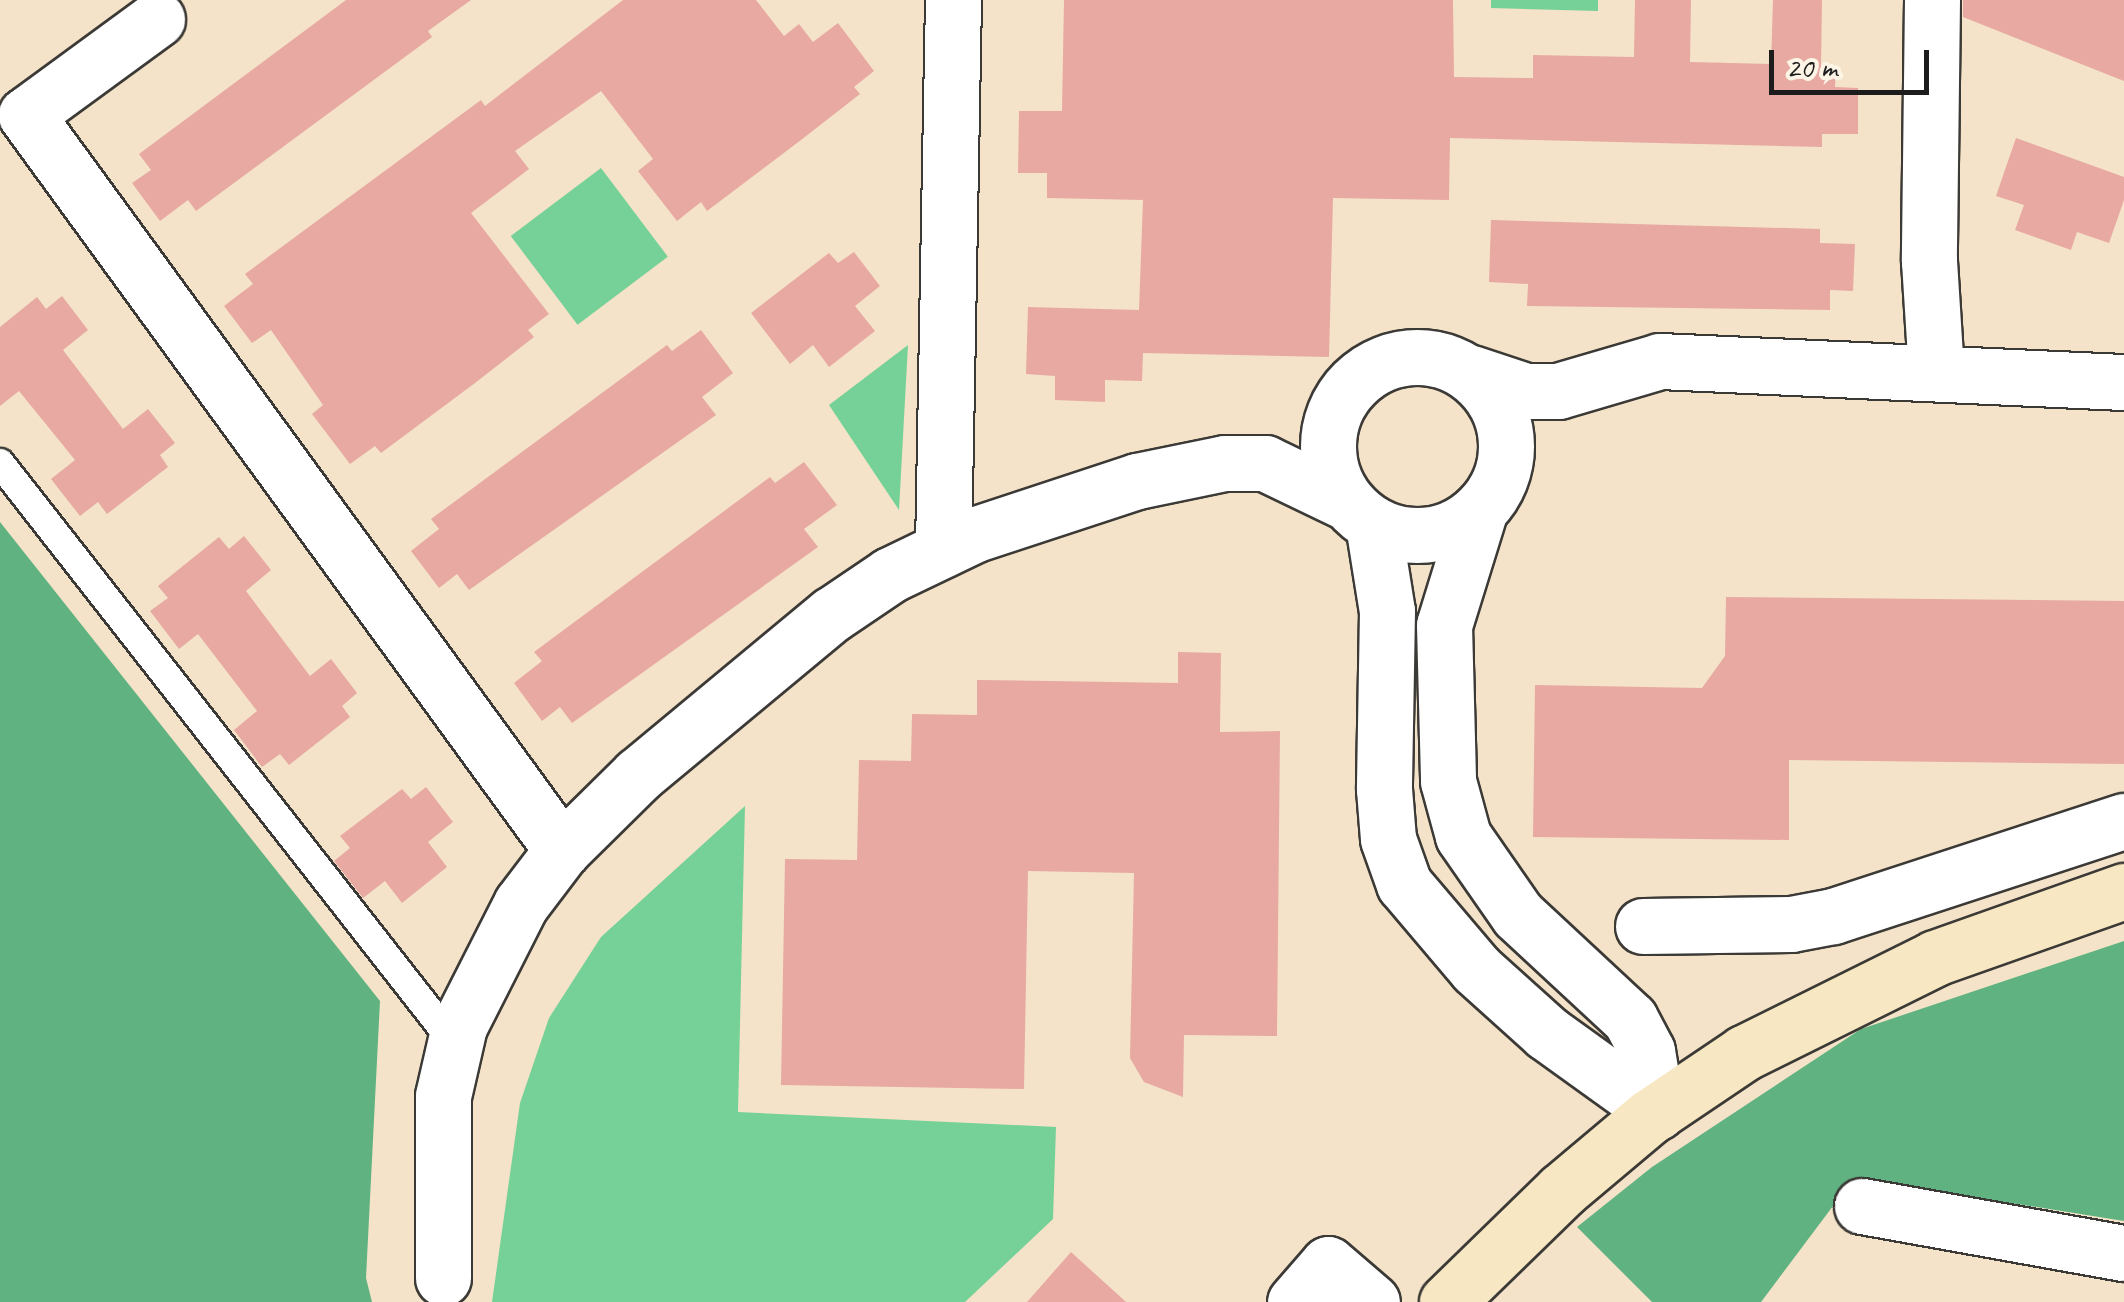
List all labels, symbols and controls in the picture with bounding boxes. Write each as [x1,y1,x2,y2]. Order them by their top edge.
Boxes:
scale bar [1774,30,1934,92]
text: 20 m [1786,48,1837,86]

